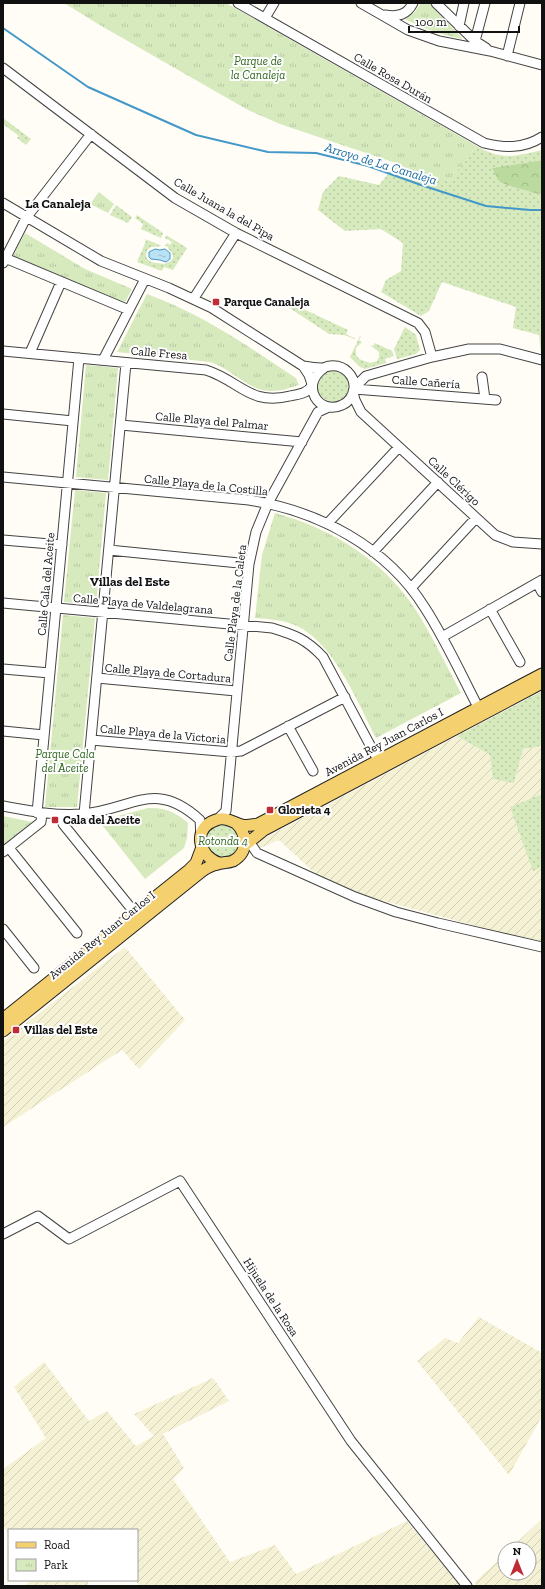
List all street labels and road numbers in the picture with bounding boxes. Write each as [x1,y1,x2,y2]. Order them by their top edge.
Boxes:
street label: Calle Rosa Durán [351,50,435,106]
street label: Calle Juana la del Pipa [171,175,277,244]
street label: Calle Fresa [130,344,188,362]
street label: Calle Cañería [391,373,461,391]
street label: Calle Playa del Palmar [155,409,269,433]
street label: Calle Clérigo [425,453,483,509]
street label: Calle Playa de la Costilla [143,472,269,498]
street label: Calle Cala del Aceite [35,531,58,636]
street label: Calle Playa de la Caleta [221,543,249,662]
street label: Calle Playa de Valdelagrana [72,591,214,617]
street label: Calle Playa de Cortadura [104,660,232,686]
street label: Avenida Rey Juan Carlos I [322,705,446,779]
street label: Calle Playa de la Victoria [100,722,227,746]
street label: Avenida Rey Juan Carlos I [46,888,158,982]
street label: Hijuela de la Rosa [240,1255,302,1340]

